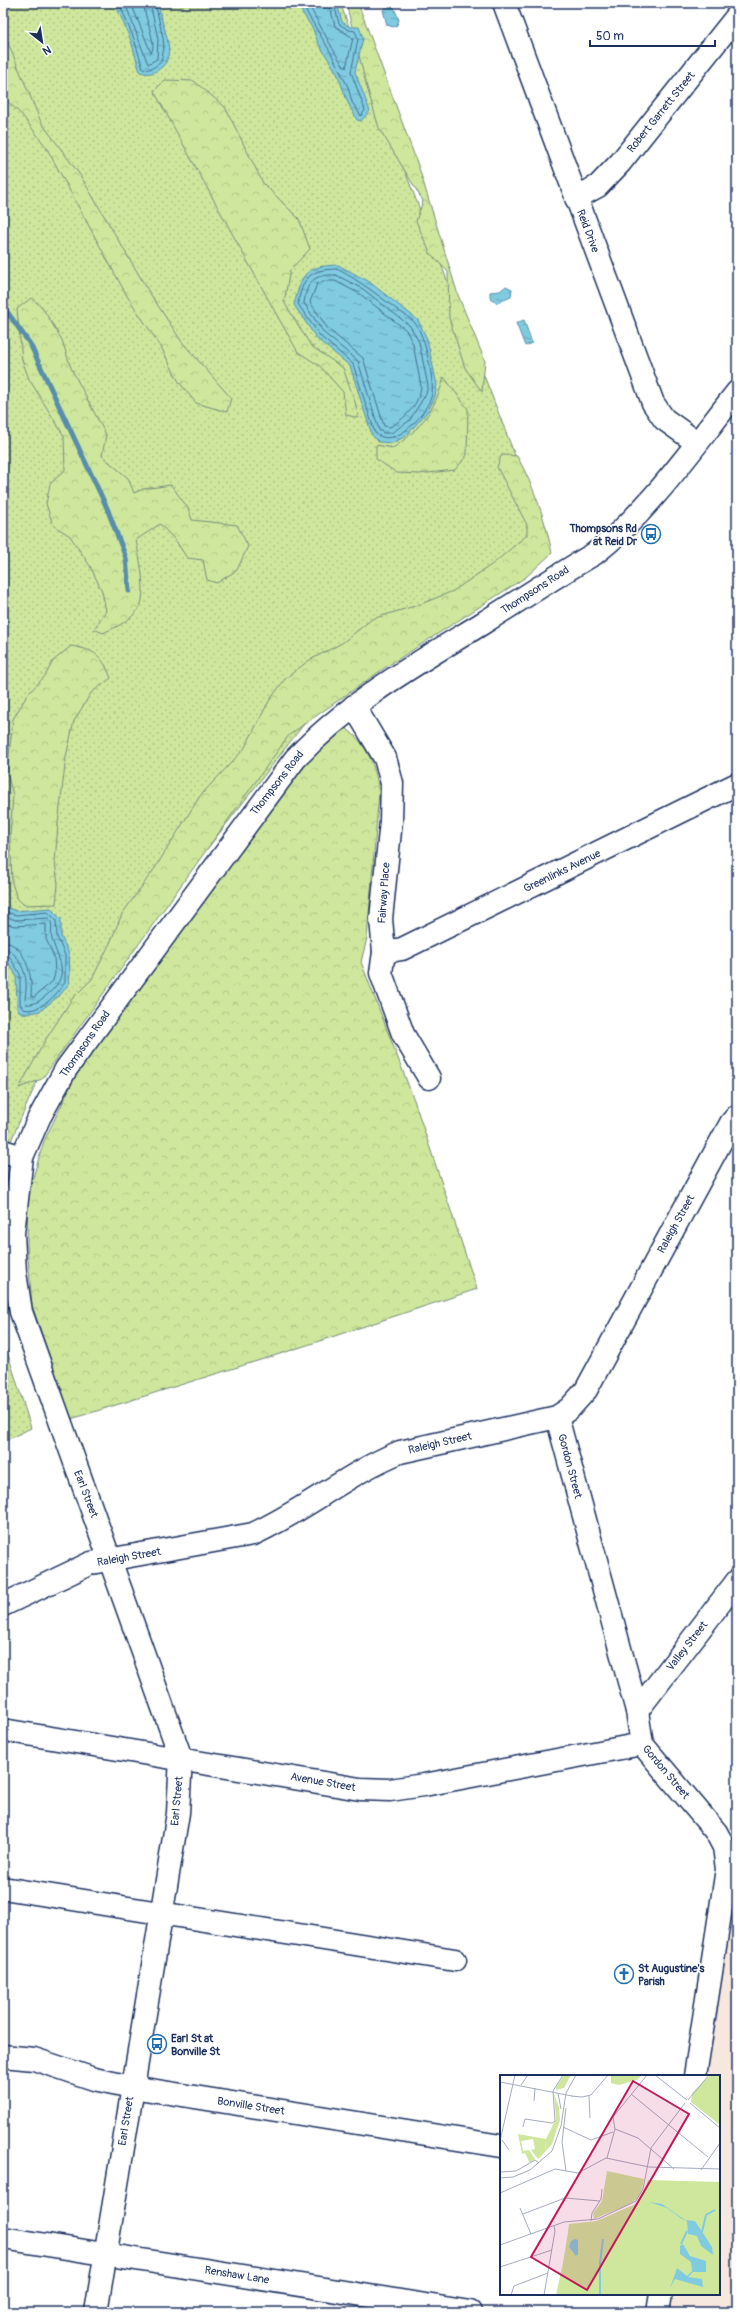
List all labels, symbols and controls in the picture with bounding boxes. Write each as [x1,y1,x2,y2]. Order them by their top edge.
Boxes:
north arrow [22,22,62,62]
scale bar [590,22,715,48]
text: 50 m [596,29,624,44]
text: N [40,43,53,58]
street label: Robert Garrett Street [624,68,698,155]
street label: Reid Drive [574,208,602,255]
place label: Thompsons Rd at Reid Dr [568,522,638,548]
bus stop icon: Thompsons Rd at Reid Dr [640,523,662,545]
street label: Thompsons Road [498,563,572,617]
street label: Thompsons Road [248,748,306,818]
street label: Greenlinks Avenue [521,846,603,895]
street label: Fairway Place [375,861,393,924]
street label: Thompsons Road [57,1008,113,1080]
street label: Raleigh Street [655,1192,698,1255]
street label: Raleigh Street [407,1429,473,1457]
street label: Gordon Street [555,1432,585,1500]
street label: Earl Street [71,1469,101,1520]
street label: Raleigh Street [96,1545,162,1569]
street label: Valley Street [664,1618,711,1673]
street label: Gordon Street [640,1742,693,1802]
street label: Avenue Street [289,1770,357,1794]
street label: Earl Street [168,1775,186,1826]
place label: St Augustine's Parish [638,1962,705,1988]
church icon: St Augustine's Parish [613,1963,635,1985]
place label: Earl St at Bonville St [171,2032,221,2058]
bus stop icon: Earl St at Bonville St [146,2033,168,2055]
inset map [500,2075,720,2295]
street label: Bonville Street [216,2094,286,2118]
street label: Earl Street [116,2095,136,2147]
street label: Renshaw Lane [204,2263,271,2287]

